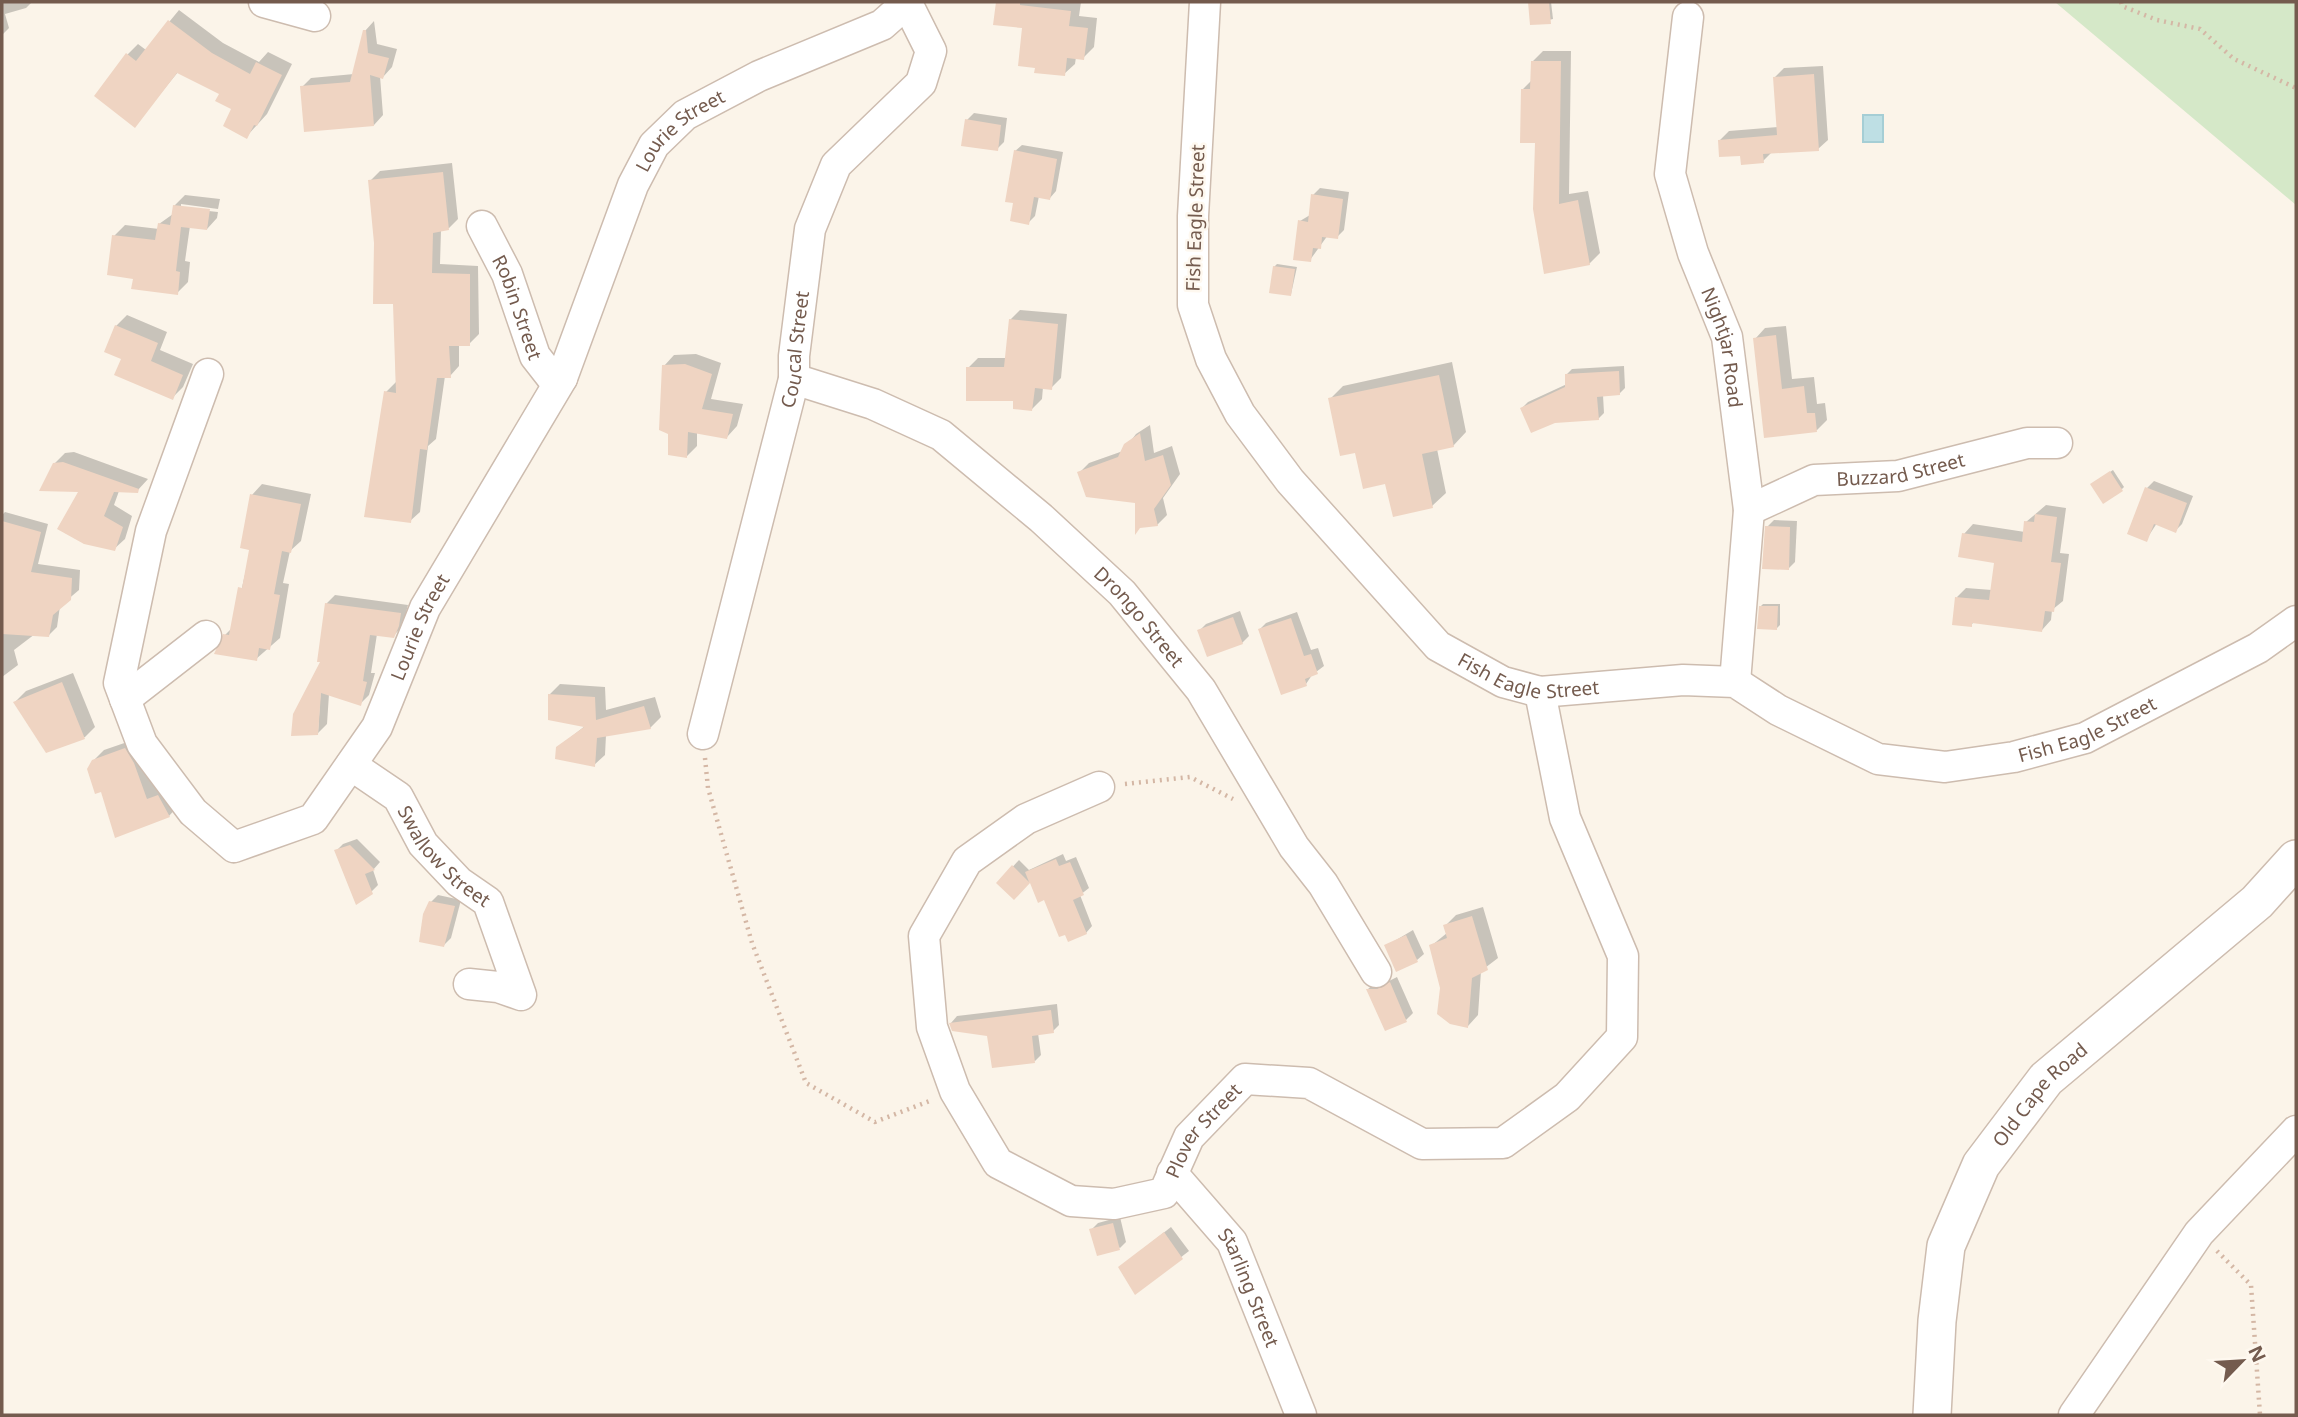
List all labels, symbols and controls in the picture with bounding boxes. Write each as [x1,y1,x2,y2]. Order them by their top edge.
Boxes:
street label: Lourie Street [629,83,729,176]
street label: Fish Eagle Street [1179,144,1211,292]
street label: Robin Street [486,250,548,363]
street label: Nightjar Road [1695,283,1749,409]
street label: Coucal Street [774,289,815,411]
street label: Buzzard Street [1836,446,1967,492]
street label: Drongo Street [1088,560,1190,673]
street label: Lourie Street [384,569,456,684]
street label: Fish Eagle Street [1453,647,1600,705]
street label: Fish Eagle Street [2015,690,2161,768]
street label: Swallow Street [392,801,496,913]
street label: Old Cape Road [1986,1037,2093,1152]
street label: Plover Street [1159,1077,1247,1182]
street label: Starling Street [1212,1222,1286,1351]
north arrow [2207,1326,2277,1396]
text: N [2242,1341,2272,1366]

